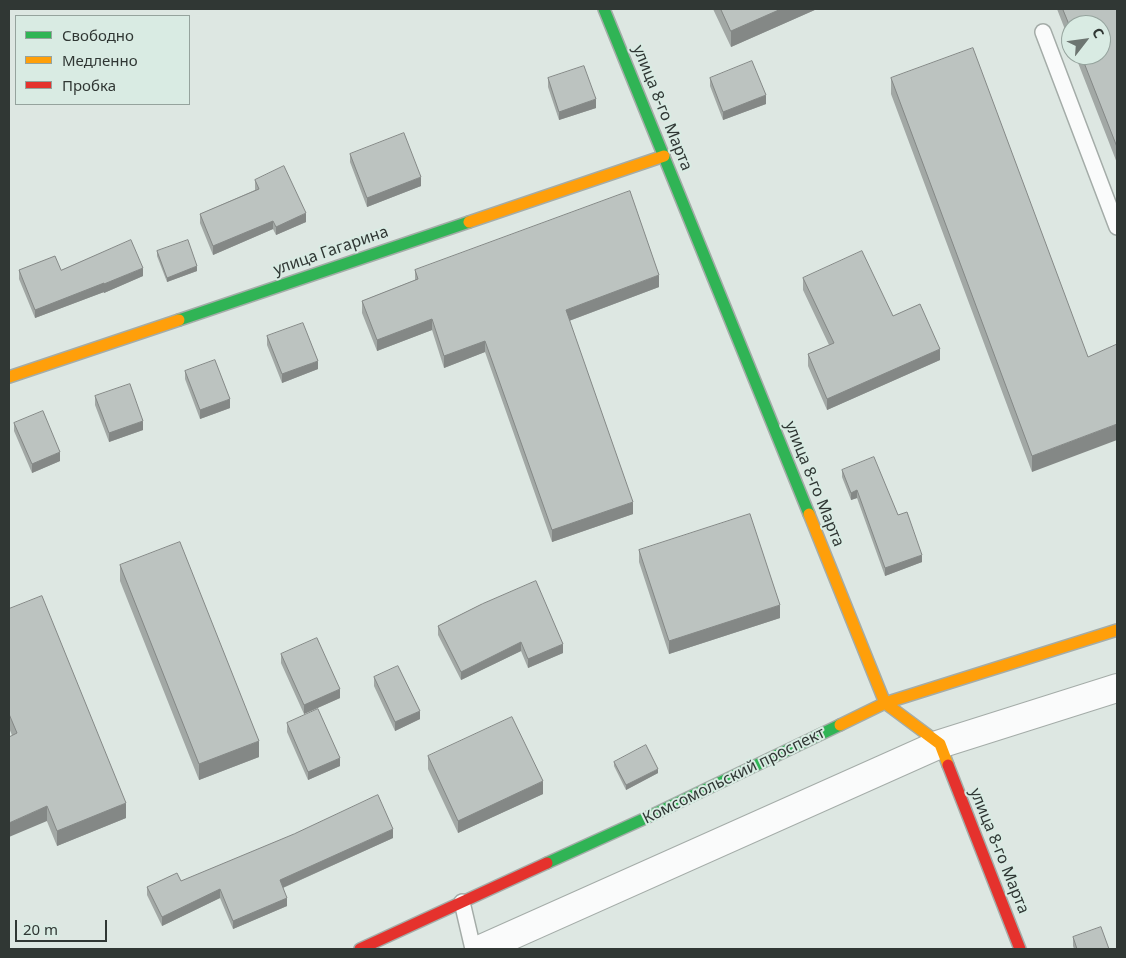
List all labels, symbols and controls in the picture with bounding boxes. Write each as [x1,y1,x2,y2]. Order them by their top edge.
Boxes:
legend [15,15,190,105]
north arrow [1061,15,1111,65]
text: С [1088,24,1109,41]
text: Свободно [62,25,134,45]
street label: улица 8-го Марта [628,42,696,174]
text: Медленно [62,50,138,70]
text: Пробка [62,75,116,95]
street label: улица Гагарина [271,222,391,280]
street label: улица 8-го Марта [780,418,848,550]
street label: Комсомольский проспект [640,723,828,829]
street label: улица 8-го Марта [965,785,1033,917]
scale bar [18,910,110,942]
text: 20 m [23,919,58,939]

